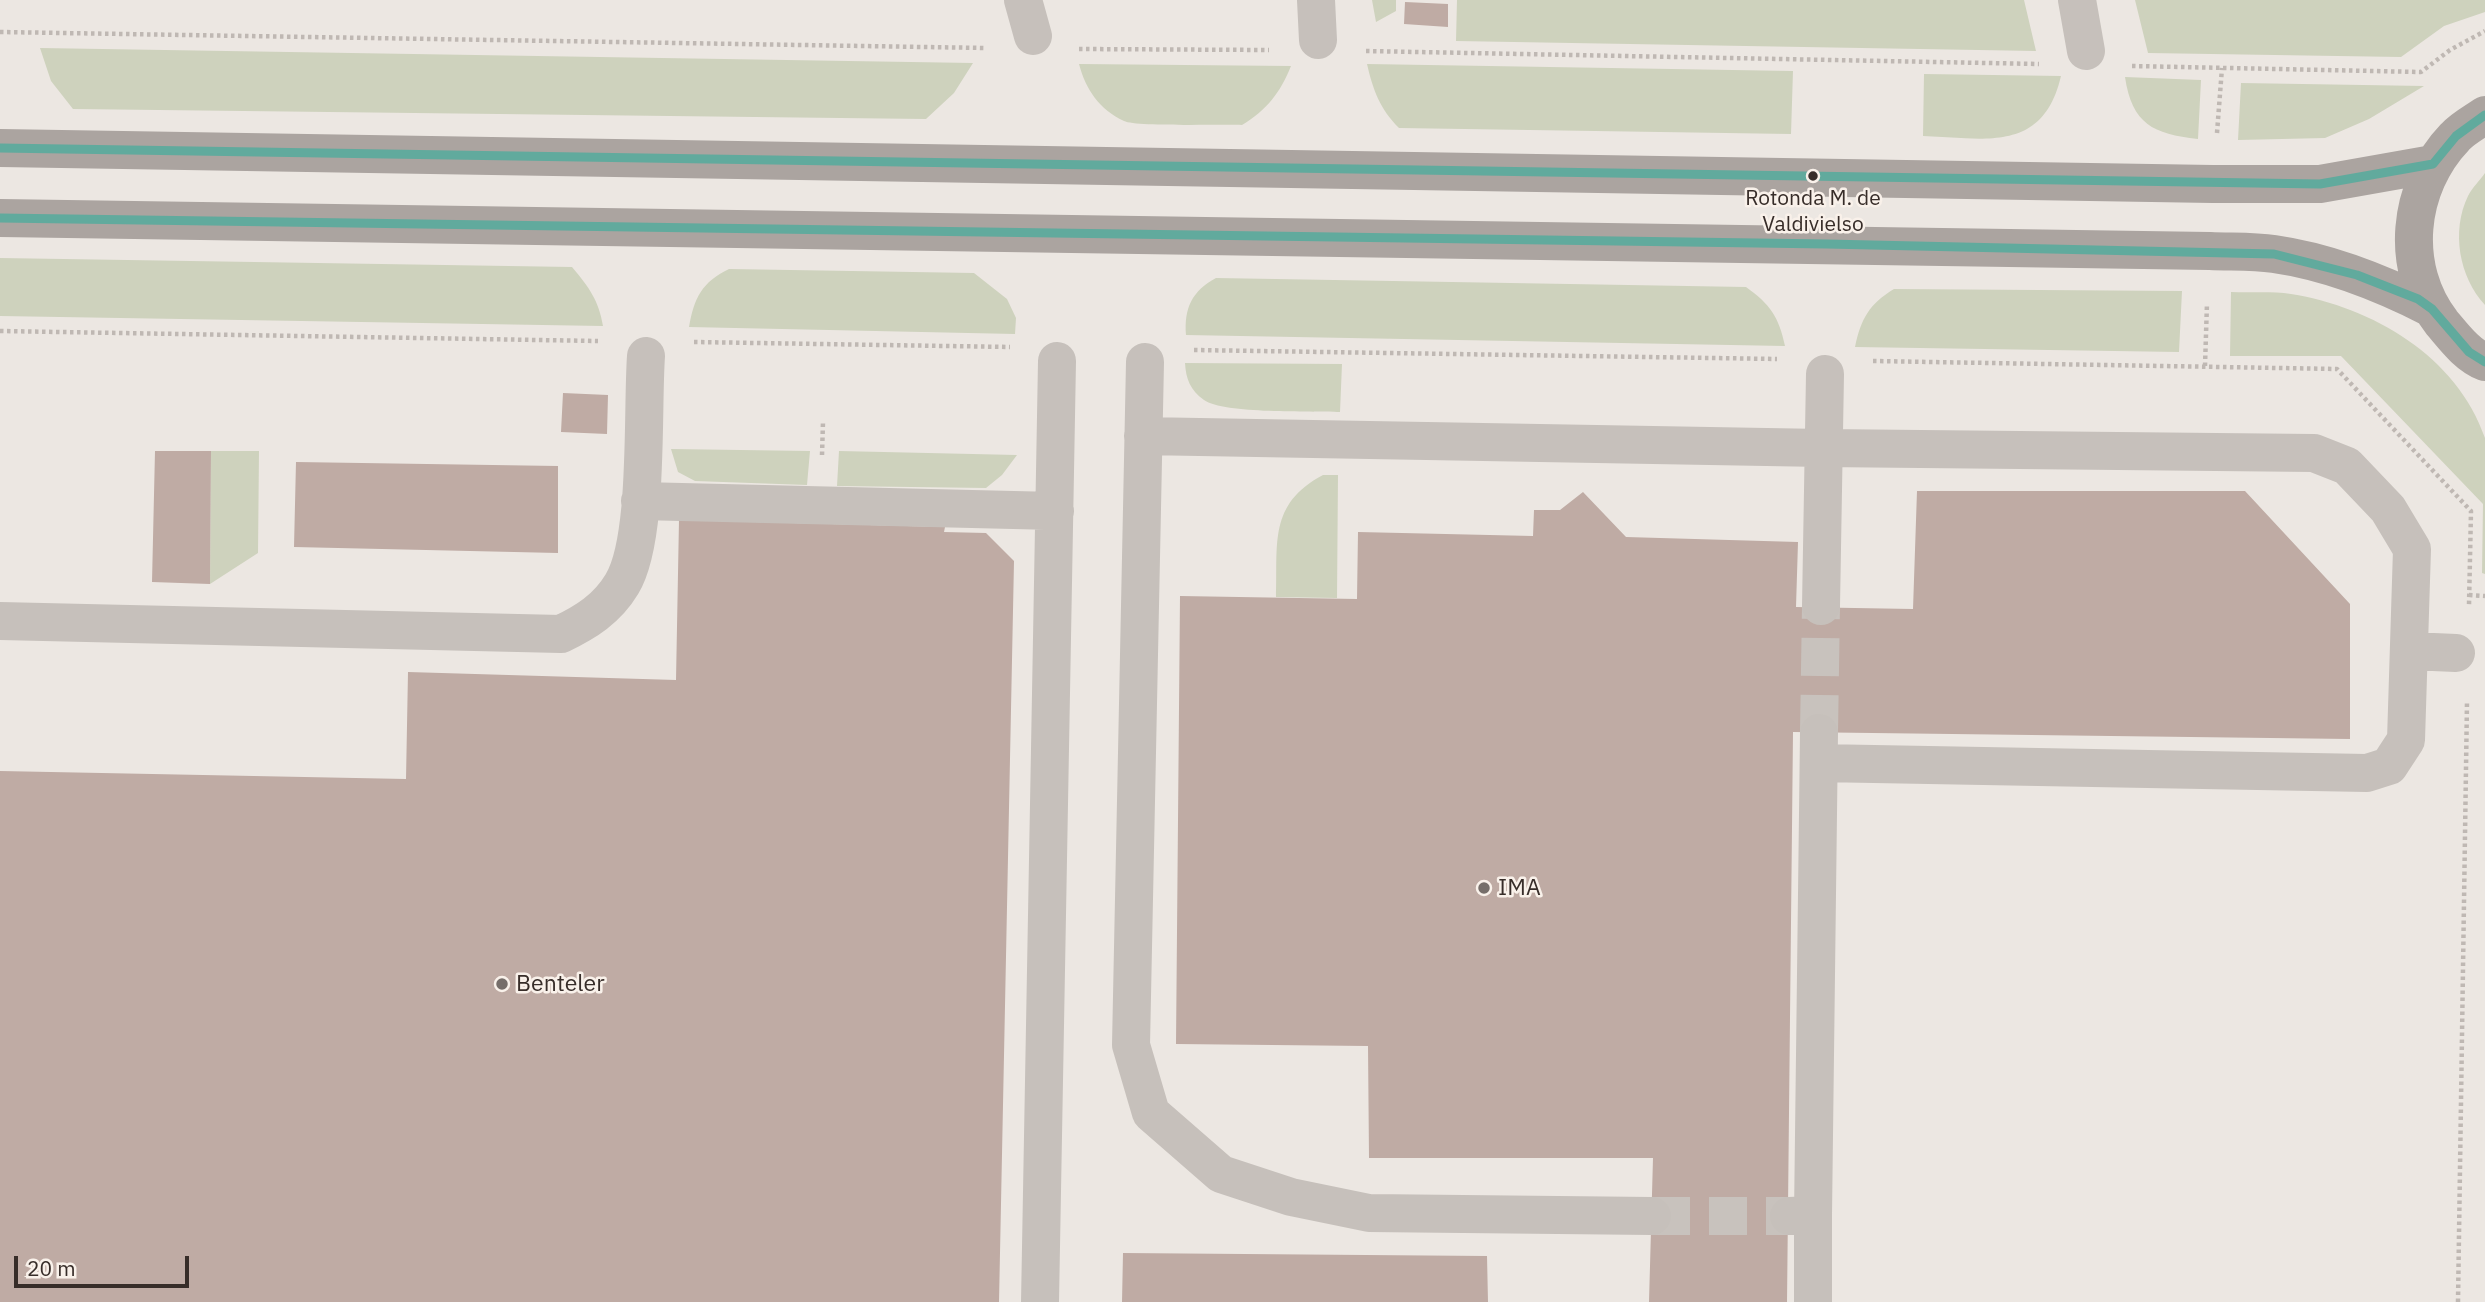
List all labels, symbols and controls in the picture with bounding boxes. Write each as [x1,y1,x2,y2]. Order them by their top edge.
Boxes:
marker: Rotonda M. de Valdivielso [1806,169,1820,183]
place label: Rotonda M. de Valdivielso [1745,186,1881,236]
place label: IMA [1498,874,1541,902]
marker: IMA [1476,880,1492,896]
place label: Benteler [516,970,605,998]
marker: Benteler [494,976,510,992]
scale bar [18,1242,192,1286]
text: 20 m [27,1254,76,1282]

